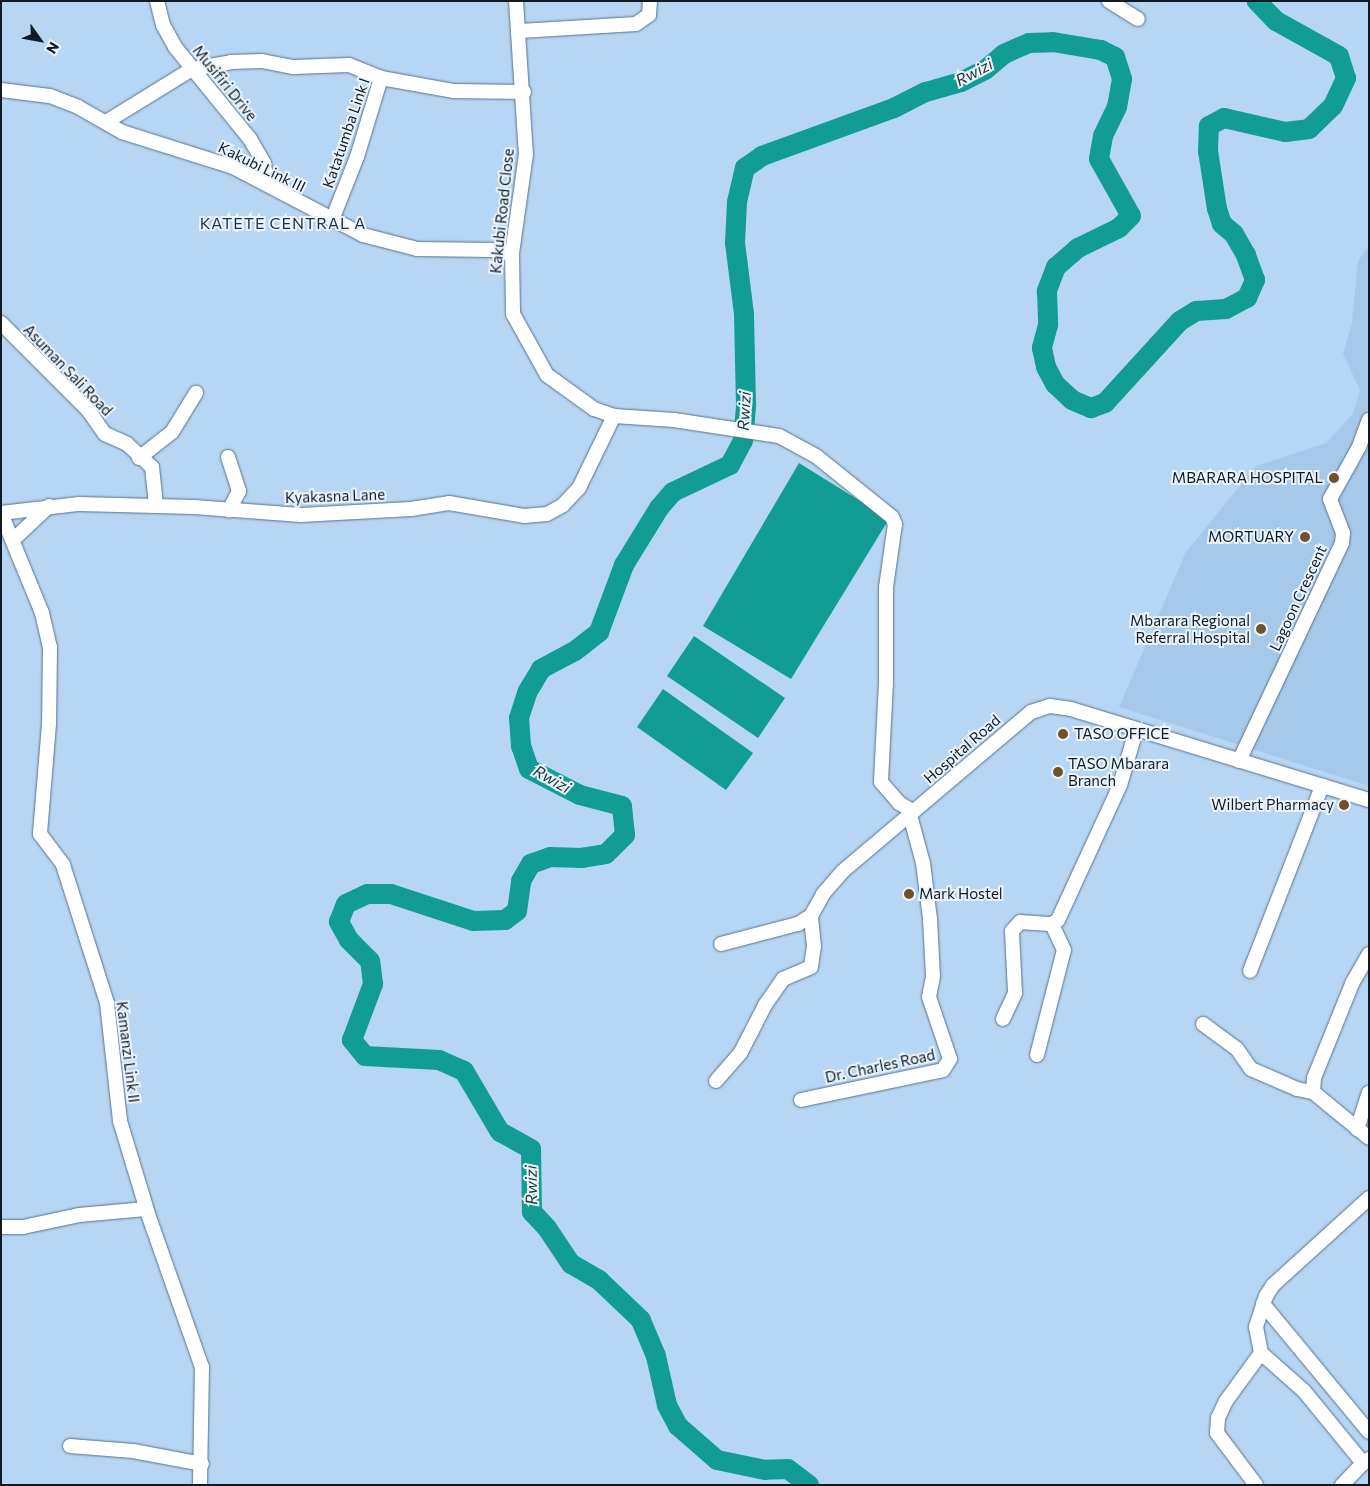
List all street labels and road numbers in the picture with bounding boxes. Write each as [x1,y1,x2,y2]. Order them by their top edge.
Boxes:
street label: Musifiri Drive [189,42,261,124]
street label: Katatumba Link I [319,76,373,190]
street label: Kakubi Link III [216,138,308,196]
street label: Kakubi Road Close [486,148,518,274]
street label: Asuman Sali Road [20,321,116,419]
street label: Kyakasna Lane [285,485,385,507]
street label: Lagoon Crescent [1266,542,1330,654]
street label: Hospital Road [920,711,1004,787]
street label: Kamanzi Link II [113,1000,143,1104]
street label: Dr. Charles Road [823,1046,937,1086]

